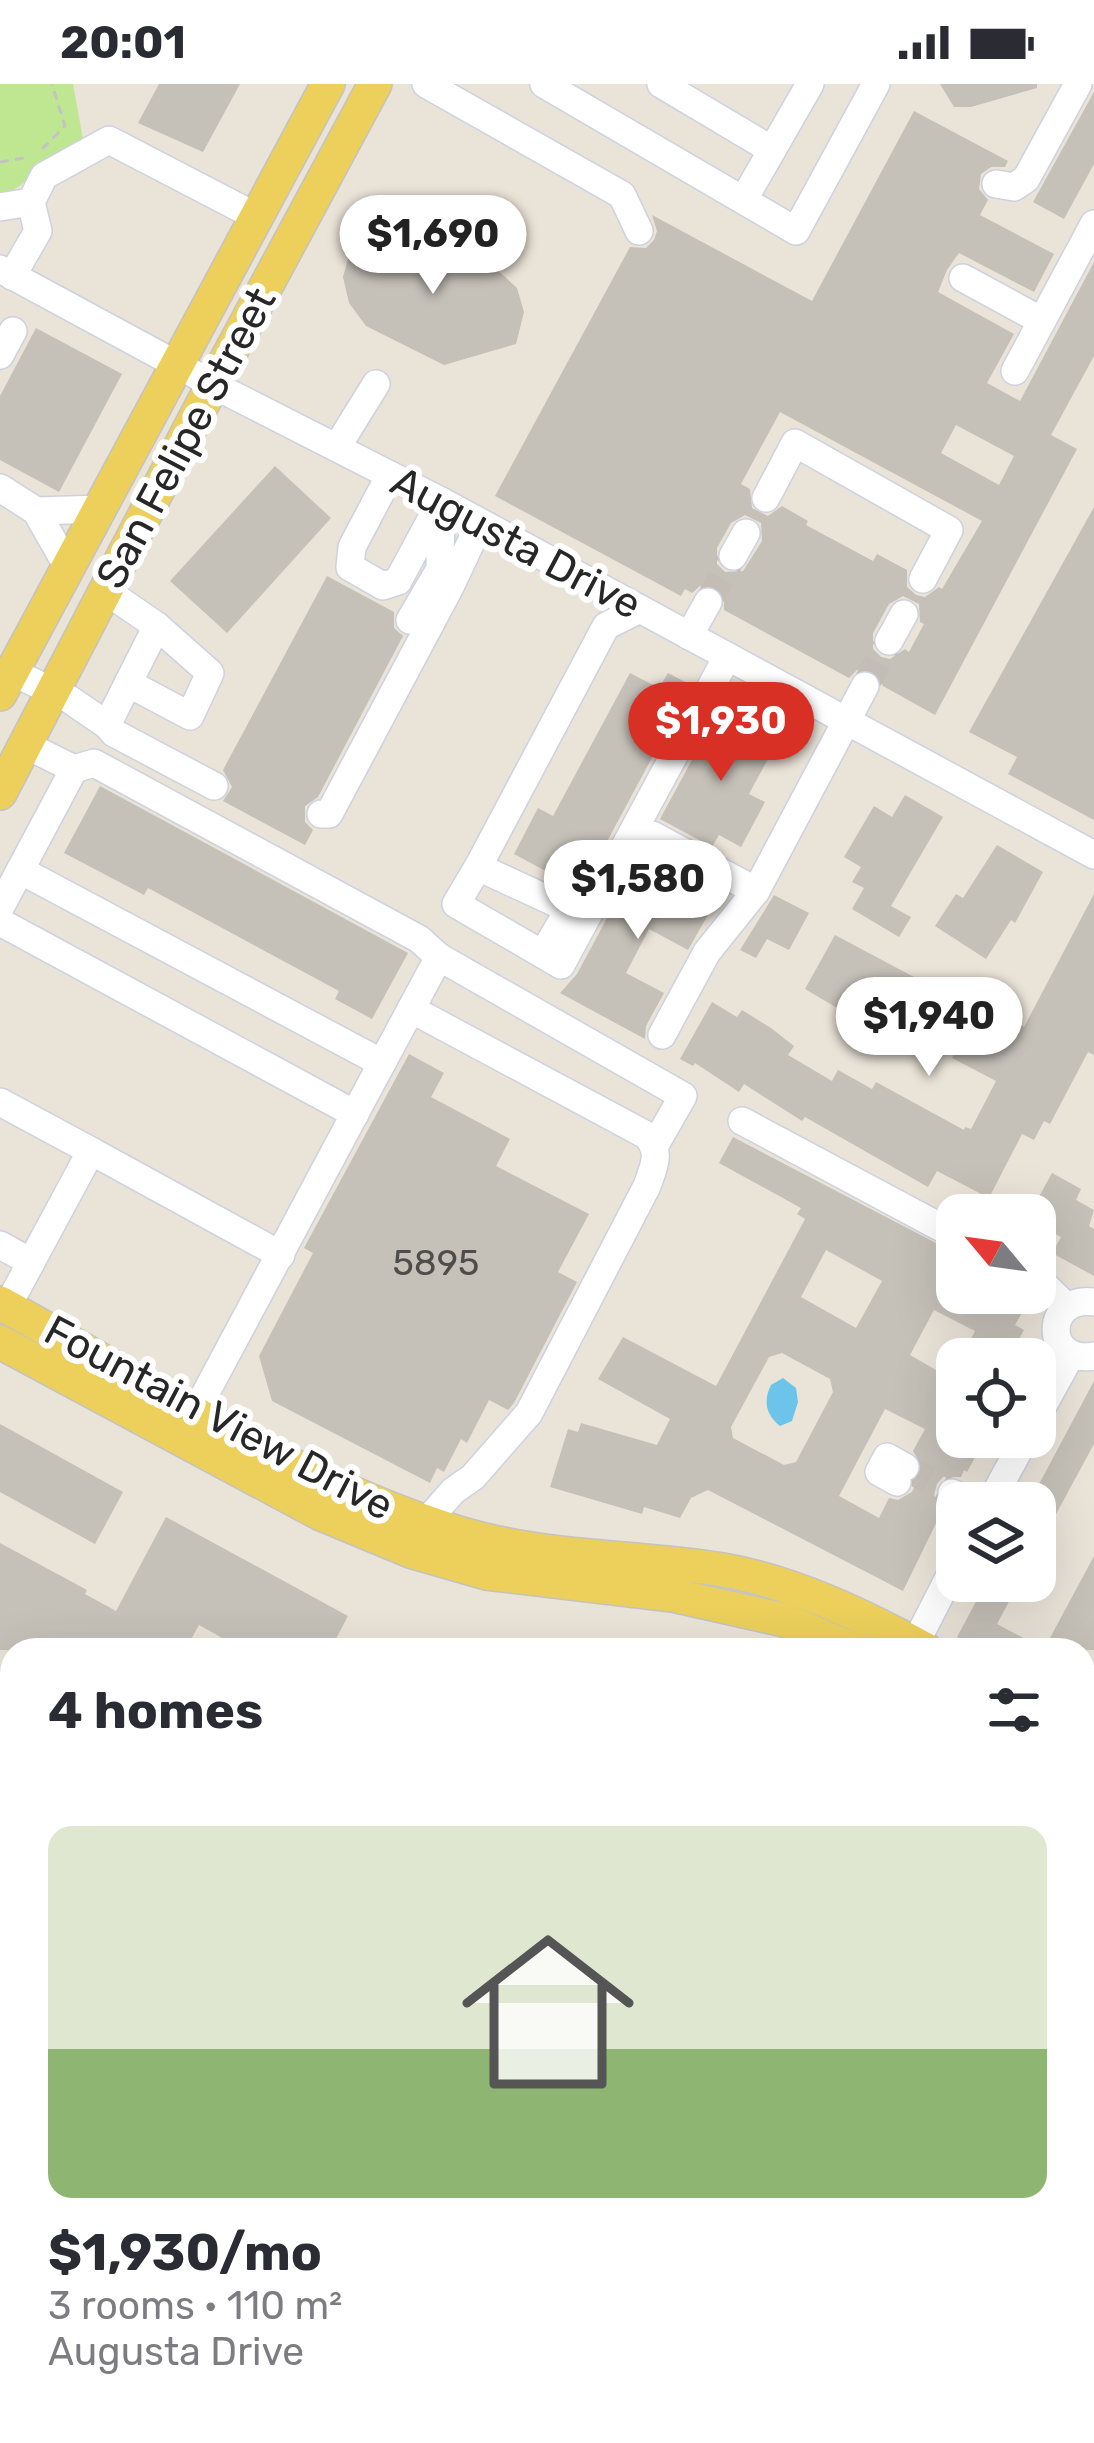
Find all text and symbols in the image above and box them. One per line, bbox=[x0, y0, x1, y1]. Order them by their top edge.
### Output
text: 20:01 bbox=[60, 16, 186, 69]
pin: $1,690 bbox=[335, 195, 531, 297]
text: $1,690 bbox=[367, 211, 499, 257]
street label: San Felipe Street bbox=[86, 279, 286, 597]
street label: Augusta Drive bbox=[382, 456, 650, 630]
pin: $1,930 bbox=[623, 682, 819, 784]
text: $1,930 bbox=[655, 698, 787, 744]
pin: $1,580 bbox=[540, 840, 736, 942]
text: $1,580 bbox=[571, 856, 705, 902]
pin: $1,940 bbox=[831, 977, 1027, 1079]
text: $1,940 bbox=[863, 993, 995, 1039]
north arrow bbox=[936, 1194, 1056, 1314]
map controls bbox=[936, 1194, 1056, 1602]
house number: 5895 bbox=[392, 1241, 480, 1284]
street label: Fountain View Drive bbox=[36, 1305, 402, 1531]
button: locate bbox=[936, 1338, 1056, 1458]
button: layers bbox=[936, 1482, 1056, 1602]
icon: filters bbox=[981, 1677, 1047, 1743]
text: 4 homes bbox=[48, 1680, 263, 1741]
icon: home bbox=[440, 1904, 656, 2120]
text: $1,930/mo bbox=[48, 2222, 322, 2283]
text: 3 rooms · 110 m² bbox=[48, 2283, 342, 2329]
text: Augusta Drive bbox=[48, 2329, 304, 2375]

